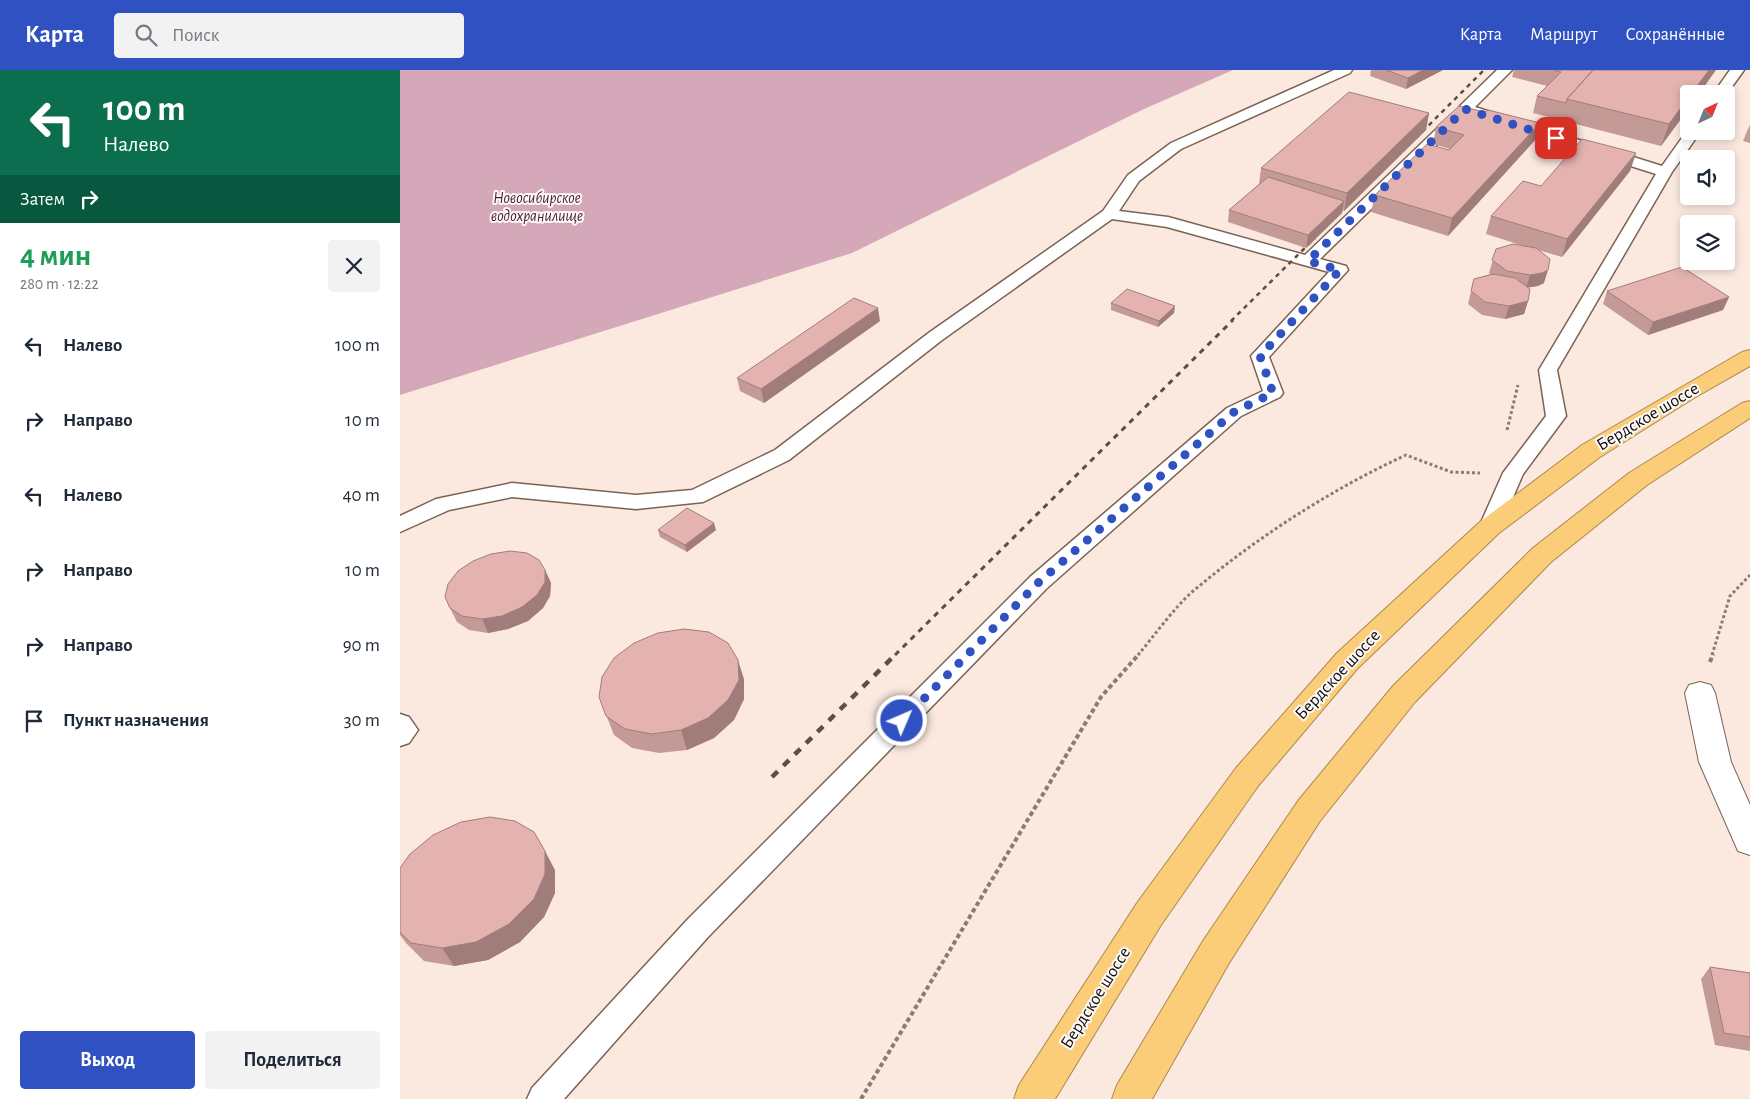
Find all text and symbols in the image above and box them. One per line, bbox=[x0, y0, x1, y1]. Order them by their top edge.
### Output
search box bbox=[114, 13, 464, 58]
icon: search bbox=[132, 21, 160, 49]
text: Карта bbox=[25, 23, 84, 47]
text: Поиск bbox=[172, 26, 219, 45]
text: Карта bbox=[1460, 26, 1502, 44]
text: Маршрут bbox=[1530, 26, 1598, 44]
text: Сохранённые bbox=[1626, 26, 1725, 44]
north arrow bbox=[1680, 85, 1735, 140]
map controls bbox=[1680, 85, 1735, 270]
icon: left bbox=[20, 90, 85, 155]
text: 100 m bbox=[103, 92, 186, 127]
pin bbox=[1535, 117, 1577, 159]
icon: arrive bbox=[1542, 124, 1570, 152]
text: Налево bbox=[103, 133, 169, 155]
button: sound bbox=[1680, 150, 1735, 205]
icon: right bbox=[75, 185, 103, 213]
text: Затем bbox=[20, 190, 65, 209]
water label: Новосибирское водохранилище bbox=[491, 190, 583, 225]
button: layers bbox=[1680, 215, 1735, 270]
button: close bbox=[328, 240, 380, 292]
text: 4 мин bbox=[20, 241, 91, 271]
text: 280 m · 12:22 bbox=[20, 276, 99, 292]
icon: left bbox=[20, 332, 48, 360]
text: Налево bbox=[63, 336, 122, 355]
text: 100 m bbox=[335, 336, 380, 355]
street label: Бердское шоссе bbox=[1594, 379, 1702, 455]
icon: right bbox=[20, 407, 48, 435]
text: Направо bbox=[63, 411, 133, 430]
text: 10 m bbox=[345, 411, 380, 430]
icon: left bbox=[20, 482, 48, 510]
text: Налево bbox=[63, 486, 122, 505]
text: 40 m bbox=[342, 486, 380, 505]
icon: right bbox=[20, 557, 48, 585]
text: Направо bbox=[63, 561, 133, 580]
text: 10 m bbox=[345, 561, 380, 580]
street label: Бердское шоссе bbox=[1292, 626, 1384, 724]
icon: right bbox=[20, 632, 48, 660]
text: Направо bbox=[63, 636, 133, 655]
text: 90 m bbox=[343, 636, 380, 655]
position arrow bbox=[875, 694, 927, 746]
icon: arrive bbox=[20, 707, 48, 735]
text: Пункт назначения bbox=[63, 711, 209, 730]
text: 30 m bbox=[344, 711, 380, 730]
street label: Бердское шоссе bbox=[1058, 944, 1134, 1052]
button: Выход bbox=[20, 1031, 195, 1089]
button: Поделиться bbox=[205, 1031, 380, 1089]

